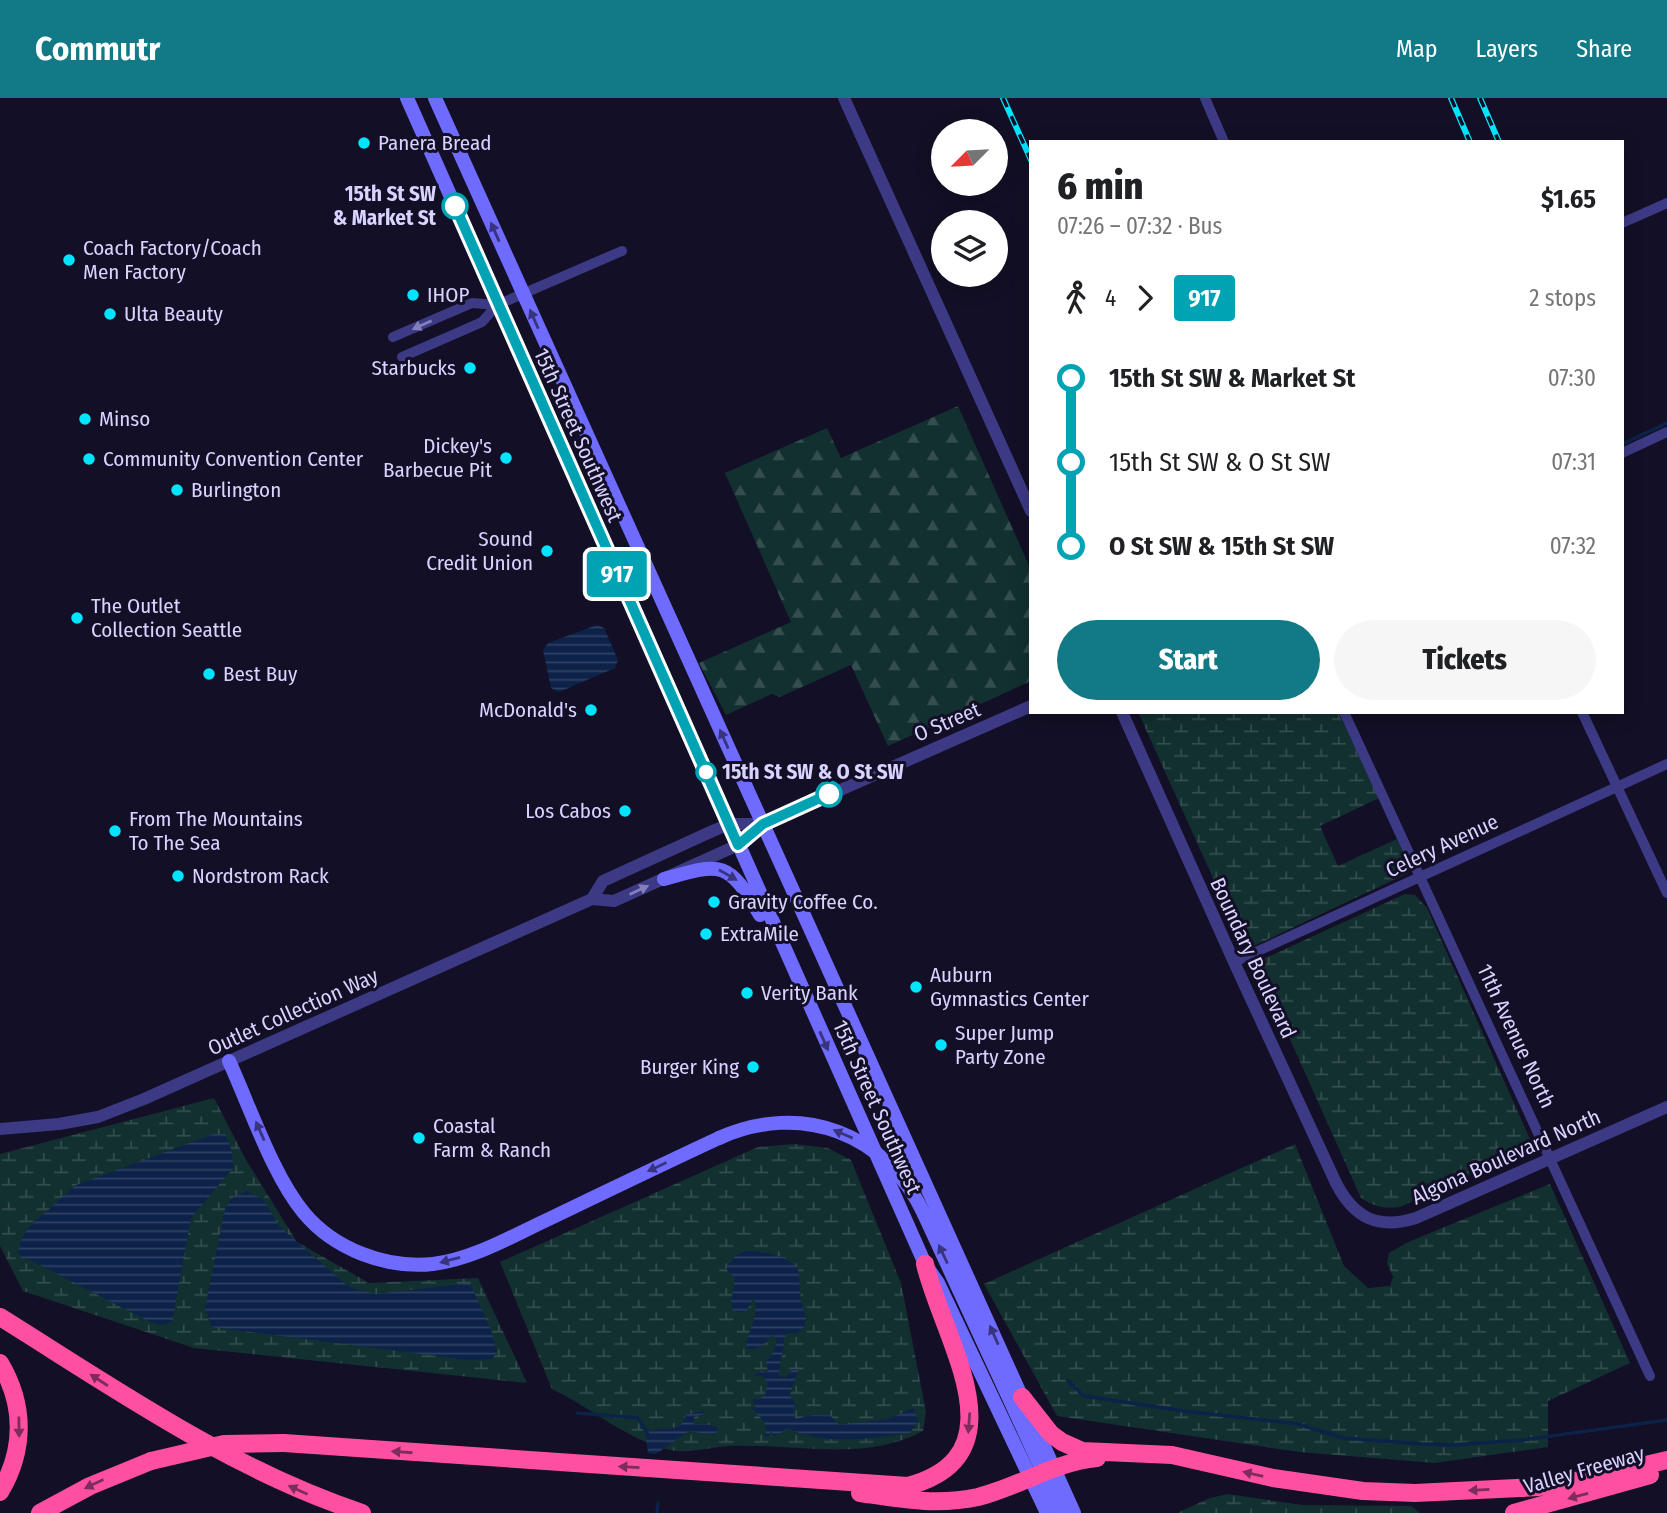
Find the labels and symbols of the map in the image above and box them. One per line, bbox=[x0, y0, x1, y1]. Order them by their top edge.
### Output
north arrow bbox=[931, 119, 1008, 196]
place label: Panera Bread bbox=[378, 130, 491, 156]
marker: Panera Bread bbox=[356, 135, 372, 151]
place label: 15th St SW & Market St bbox=[333, 181, 437, 231]
marker: 15th St SW & Market St bbox=[442, 193, 468, 219]
one-way arrow bbox=[489, 222, 501, 242]
place label: Coach Factory/Coach Men Factory bbox=[83, 235, 262, 285]
marker: Coach Factory/Coach Men Factory bbox=[61, 252, 77, 268]
place label: IHOP bbox=[427, 282, 469, 308]
marker: IHOP bbox=[405, 287, 421, 303]
place label: Ulta Beauty bbox=[124, 301, 224, 327]
marker: Ulta Beauty bbox=[102, 306, 118, 322]
one-way arrow bbox=[528, 309, 540, 329]
one-way arrow bbox=[411, 320, 432, 331]
street label: 15th Street Southwest bbox=[528, 344, 628, 526]
place label: Starbucks bbox=[371, 355, 456, 381]
marker: Starbucks bbox=[462, 360, 478, 376]
place label: Minso bbox=[99, 406, 150, 432]
marker: Minso bbox=[77, 411, 93, 427]
place label: Dickey's Barbecue Pit bbox=[383, 433, 492, 483]
place label: Community Convention Center bbox=[103, 446, 364, 472]
marker: Dickey's Barbecue Pit bbox=[498, 450, 514, 466]
marker: Community Convention Center bbox=[81, 451, 97, 467]
place label: Burlington bbox=[191, 477, 281, 503]
marker: Burlington bbox=[169, 482, 185, 498]
place label: Sound Credit Union bbox=[426, 526, 533, 576]
marker: Sound Credit Union bbox=[539, 543, 555, 559]
line badge: 917 bbox=[577, 551, 657, 597]
place label: The Outlet Collection Seattle bbox=[91, 593, 242, 643]
marker: The Outlet Collection Seattle bbox=[69, 610, 85, 626]
place label: Best Buy bbox=[223, 661, 298, 687]
marker: Best Buy bbox=[201, 666, 217, 682]
street label: O Street bbox=[910, 696, 984, 748]
place label: McDonald's bbox=[479, 697, 577, 723]
marker: McDonald's bbox=[583, 702, 599, 718]
one-way arrow bbox=[719, 729, 730, 749]
place label: 15th St SW & O St SW bbox=[722, 759, 905, 785]
marker: 15th St SW & O St SW bbox=[696, 762, 716, 782]
unlabelled marker bbox=[816, 781, 842, 807]
place label: Los Cabos bbox=[525, 798, 611, 824]
marker: Los Cabos bbox=[617, 803, 633, 819]
place label: From The Mountains To The Sea bbox=[129, 806, 303, 856]
street label: Celery Avenue bbox=[1382, 809, 1502, 883]
marker: From The Mountains To The Sea bbox=[107, 823, 123, 839]
place label: Nordstrom Rack bbox=[192, 863, 329, 889]
marker: Nordstrom Rack bbox=[170, 868, 186, 884]
one-way arrow bbox=[719, 869, 738, 881]
street label: Boundary Boulevard bbox=[1204, 874, 1302, 1042]
one-way arrow bbox=[629, 884, 649, 896]
place label: Gravity Coffee Co. bbox=[728, 889, 878, 915]
marker: Gravity Coffee Co. bbox=[706, 894, 722, 910]
place label: ExtraMile bbox=[720, 921, 799, 947]
marker: ExtraMile bbox=[698, 926, 714, 942]
street label: 11th Avenue North bbox=[1471, 960, 1561, 1112]
place label: Auburn Gymnastics Center bbox=[930, 962, 1089, 1012]
street label: Outlet Collection Way bbox=[204, 963, 383, 1061]
marker: Auburn Gymnastics Center bbox=[908, 979, 924, 995]
place label: Verity Bank bbox=[761, 980, 858, 1006]
marker: Verity Bank bbox=[739, 985, 755, 1001]
street label: 15th Street Southwest bbox=[827, 1016, 927, 1198]
place label: Super Jump Party Zone bbox=[955, 1020, 1054, 1070]
one-way arrow bbox=[819, 1030, 830, 1051]
marker: Super Jump Party Zone bbox=[933, 1037, 949, 1053]
place label: Burger King bbox=[640, 1054, 739, 1080]
marker: Burger King bbox=[745, 1059, 761, 1075]
street label: Algona Boulevard North bbox=[1408, 1104, 1604, 1210]
place label: Coastal Farm & Ranch bbox=[433, 1113, 551, 1163]
one-way arrow bbox=[254, 1121, 266, 1141]
one-way arrow bbox=[833, 1128, 854, 1139]
marker: Coastal Farm & Ranch bbox=[411, 1130, 427, 1146]
one-way arrow bbox=[647, 1161, 667, 1173]
one-way arrow bbox=[937, 1244, 949, 1264]
one-way arrow bbox=[439, 1255, 461, 1266]
one-way arrow bbox=[988, 1325, 1000, 1345]
one-way arrow bbox=[89, 1373, 109, 1386]
one-way arrow bbox=[963, 1412, 974, 1434]
one-way arrow bbox=[13, 1416, 25, 1438]
street label: Valley Freeway bbox=[1521, 1440, 1648, 1500]
one-way arrow bbox=[391, 1446, 413, 1457]
one-way arrow bbox=[618, 1461, 640, 1472]
one-way arrow bbox=[1242, 1468, 1264, 1479]
one-way arrow bbox=[84, 1479, 104, 1490]
one-way arrow bbox=[288, 1484, 308, 1496]
one-way arrow bbox=[1468, 1485, 1490, 1496]
one-way arrow bbox=[1567, 1491, 1589, 1502]

